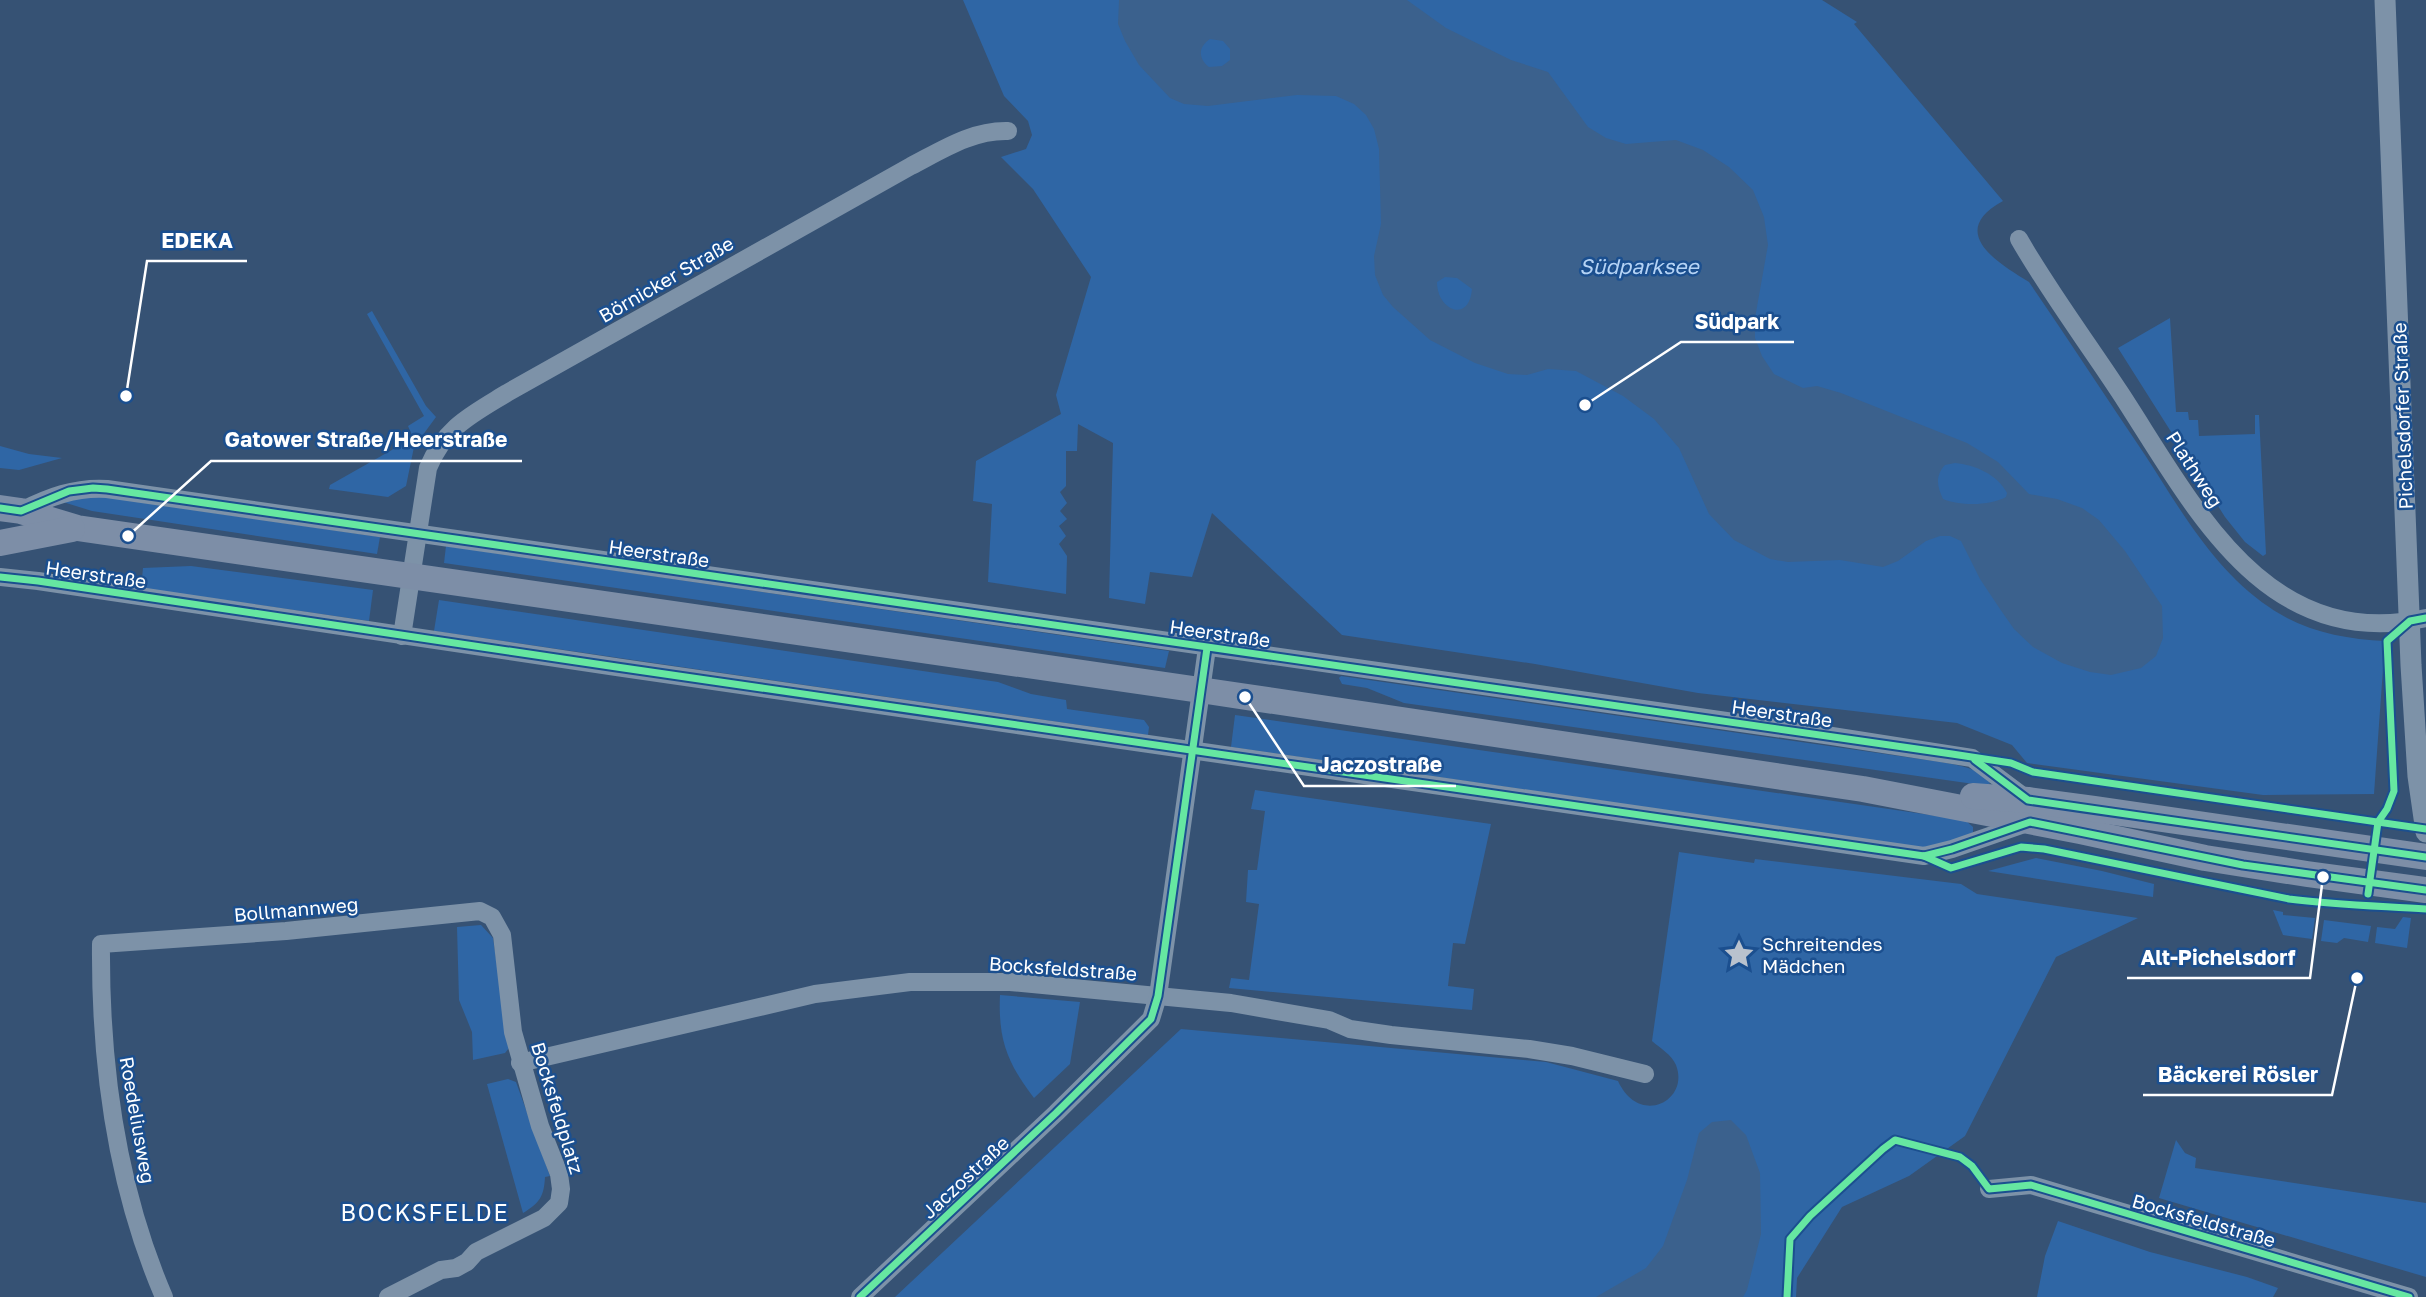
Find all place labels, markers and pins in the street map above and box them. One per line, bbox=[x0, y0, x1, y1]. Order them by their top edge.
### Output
callout: EDEKA bbox=[147, 219, 247, 261]
callout: Südpark bbox=[1681, 300, 1794, 342]
callout: Gatower Straße/Heerstraße bbox=[211, 419, 522, 461]
callout: Jaczostraße bbox=[1304, 744, 1456, 786]
place label: Schreitendes Mädchen bbox=[1762, 932, 1883, 977]
callout: Alt-Pichelsdorf bbox=[2127, 936, 2310, 978]
place icon: Schreitendes Mädchen bbox=[1722, 937, 1756, 971]
callout: Bäckerei Rösler bbox=[2143, 1053, 2332, 1095]

